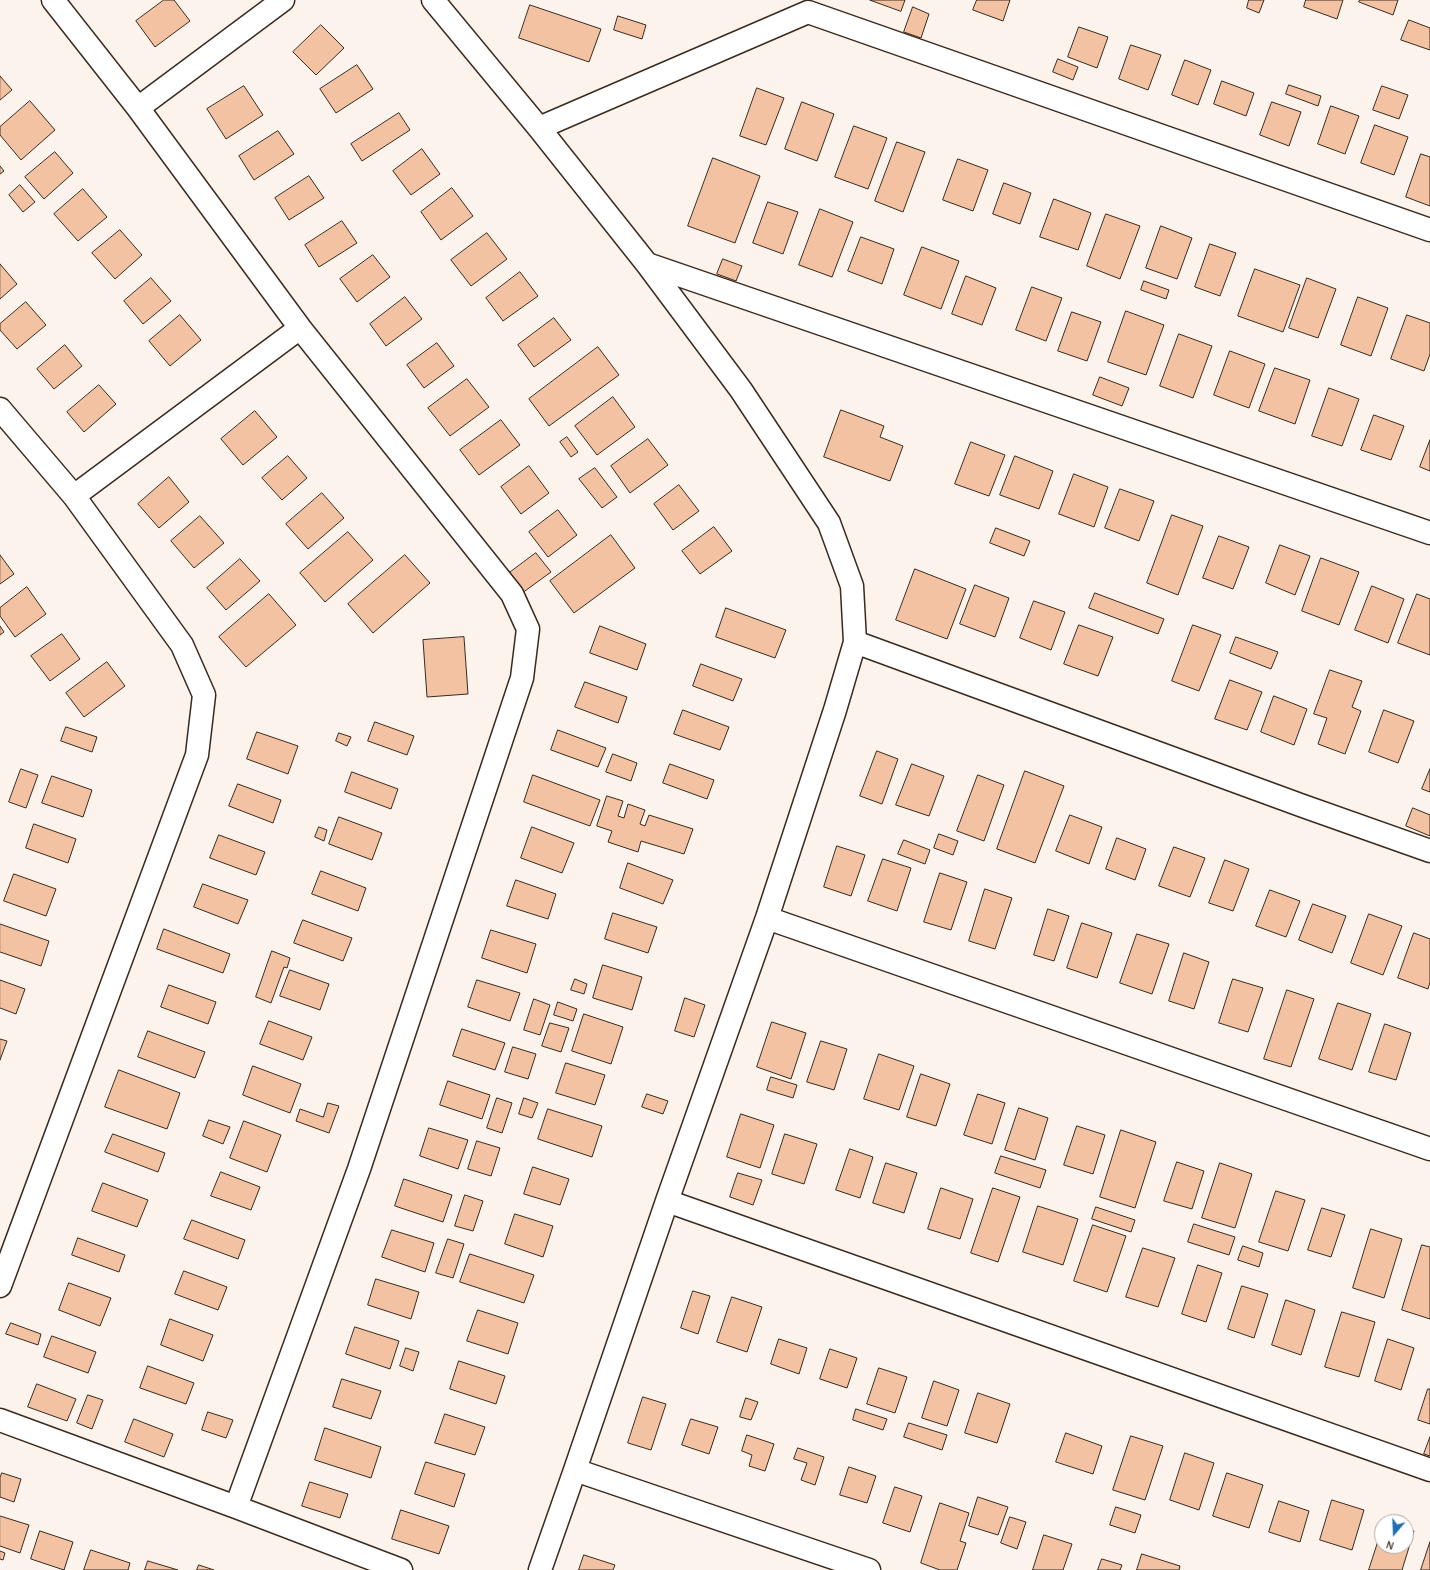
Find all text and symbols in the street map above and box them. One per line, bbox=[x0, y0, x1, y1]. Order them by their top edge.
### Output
north arrow bbox=[1374, 1514, 1414, 1554]
text: N bbox=[1385, 1538, 1396, 1552]

